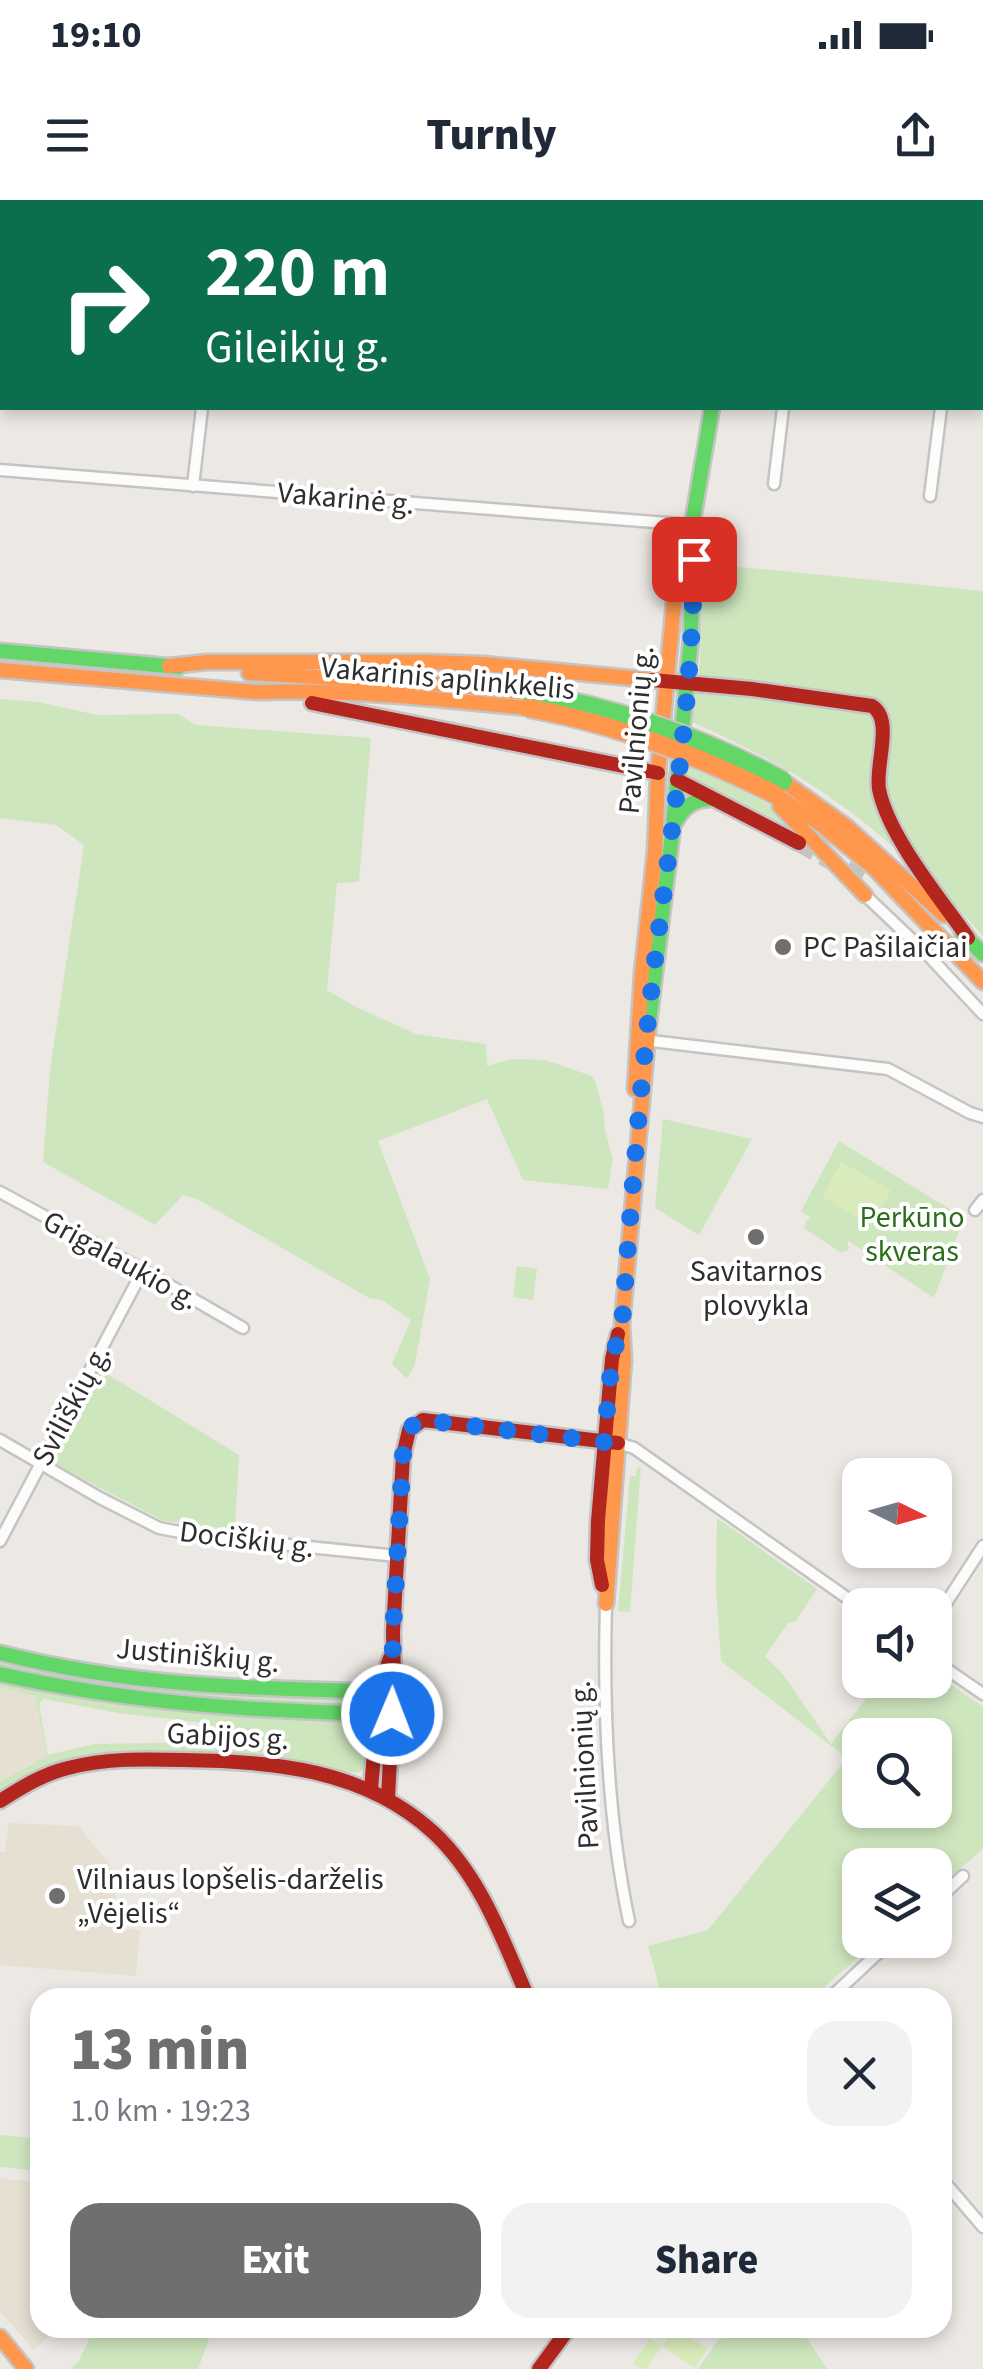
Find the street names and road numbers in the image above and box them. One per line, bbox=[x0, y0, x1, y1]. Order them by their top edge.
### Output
street label: Vakarinė g. bbox=[276, 471, 416, 526]
street label: Pavilnionių g. bbox=[608, 644, 665, 816]
street label: Vakarinis aplinkkelis bbox=[319, 646, 577, 711]
street label: Grigalaukio g. bbox=[35, 1200, 207, 1321]
street label: Sviliškių g. bbox=[21, 1337, 121, 1474]
street label: Dociškių g. bbox=[177, 1510, 317, 1569]
street label: Justiniškių g. bbox=[115, 1627, 281, 1684]
street label: Pavilnionių g. bbox=[559, 1680, 610, 1850]
street label: Gabijos g. bbox=[166, 1712, 290, 1761]

